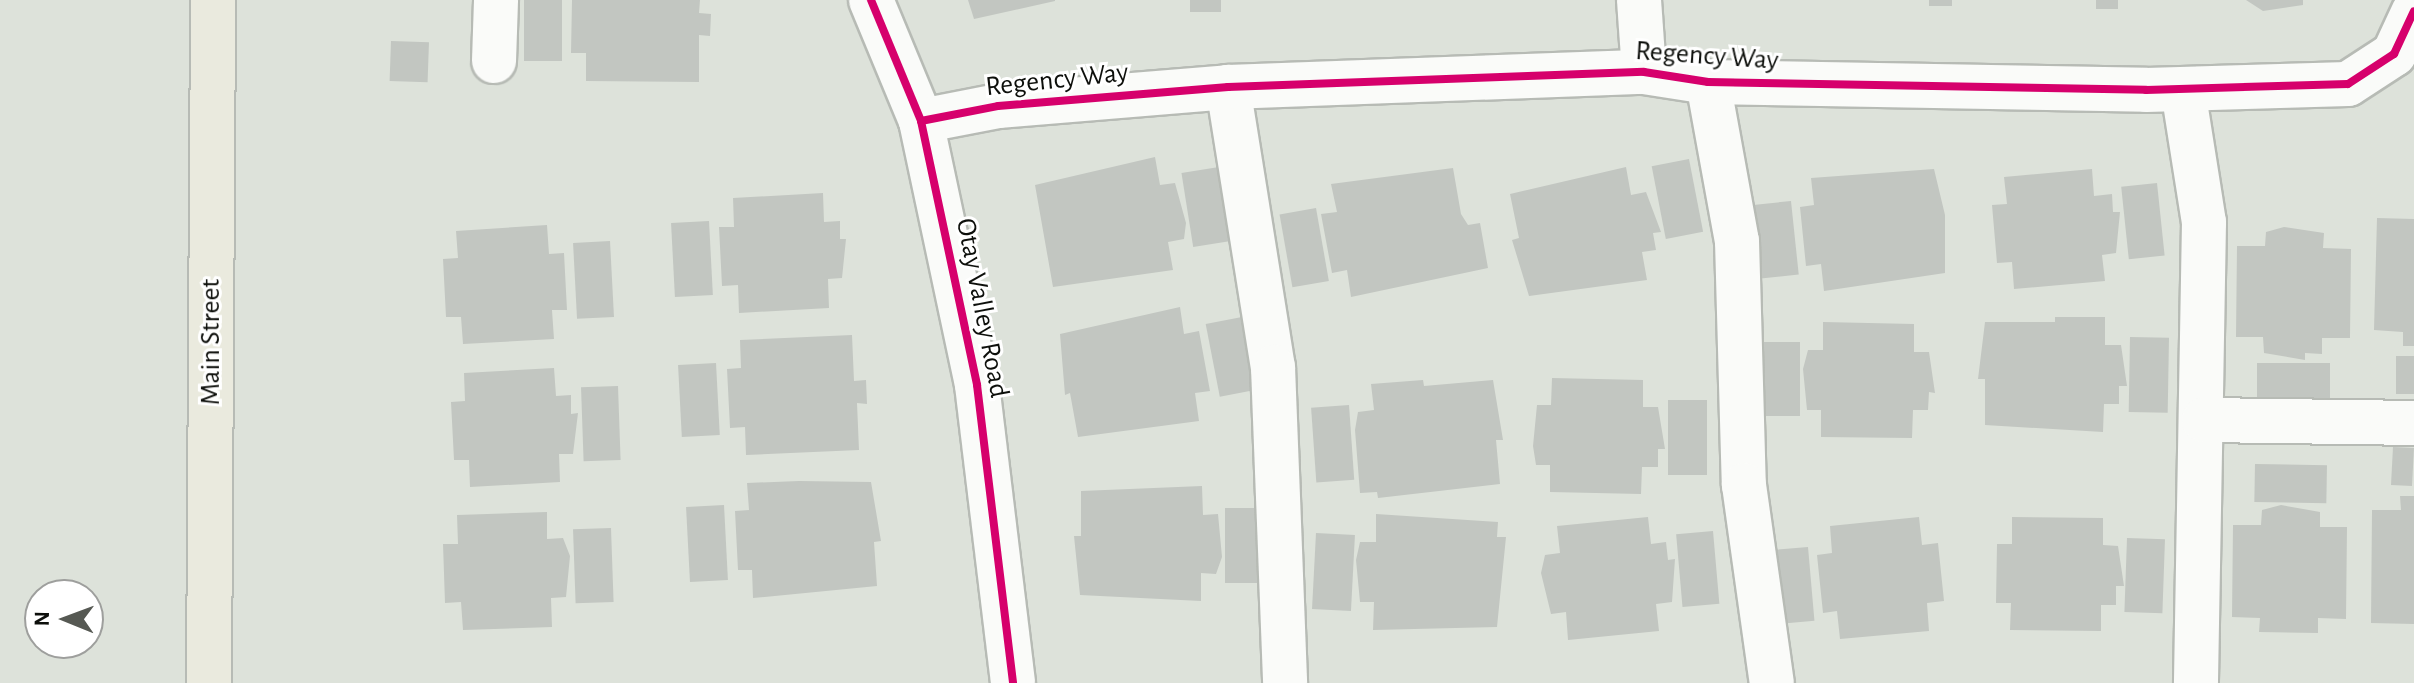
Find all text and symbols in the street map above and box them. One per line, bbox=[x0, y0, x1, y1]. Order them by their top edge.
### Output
street label: Regency Way bbox=[1634, 34, 1780, 78]
street label: Regency Way bbox=[984, 56, 1130, 104]
street label: Otay Valley Road bbox=[948, 215, 1016, 401]
street label: Main Street bbox=[194, 279, 228, 405]
north arrow bbox=[24, 579, 104, 659]
text: N bbox=[31, 611, 53, 626]

